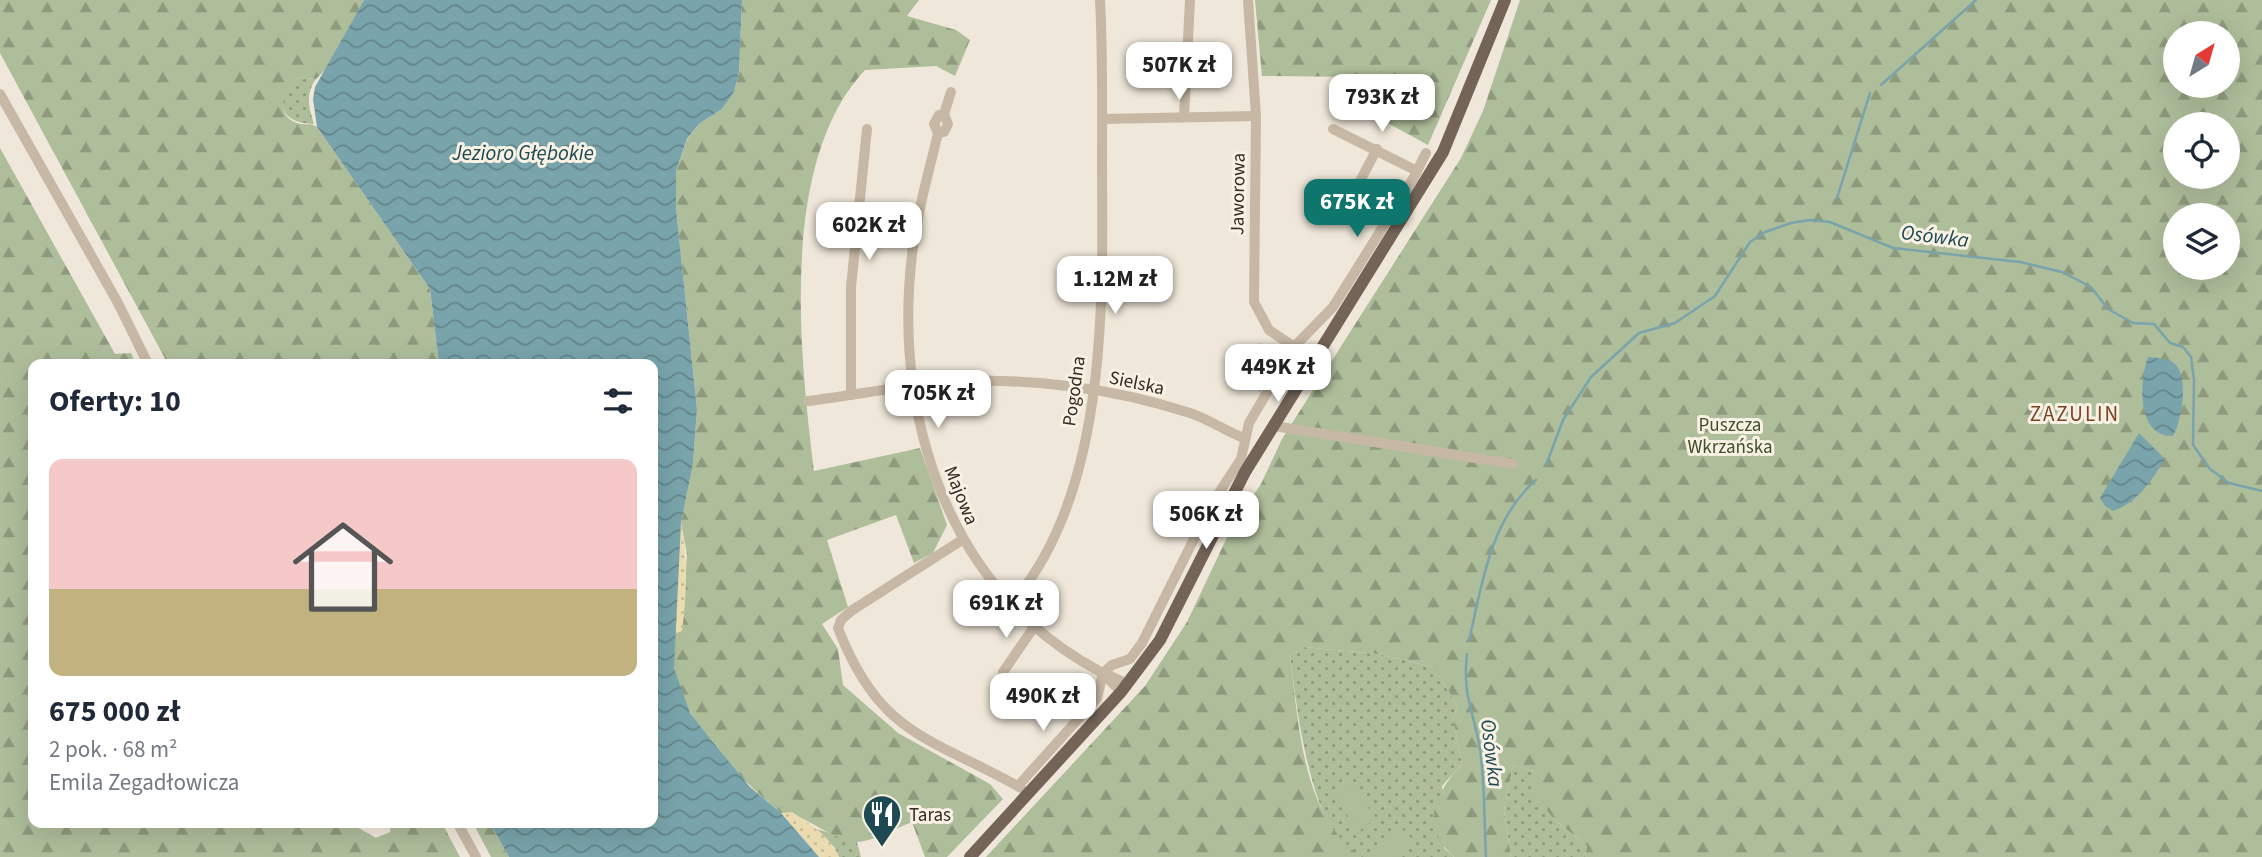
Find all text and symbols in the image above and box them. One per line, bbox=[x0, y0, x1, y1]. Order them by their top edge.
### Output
north arrow bbox=[2163, 21, 2240, 98]
map controls bbox=[2163, 21, 2240, 280]
pin: 507K zł bbox=[1114, 42, 1244, 102]
text: 507K zł bbox=[1142, 48, 1216, 81]
pin: 793K zł bbox=[1317, 74, 1447, 134]
text: 793K zł bbox=[1345, 80, 1419, 113]
button: locate bbox=[2163, 112, 2240, 189]
water label: Jezioro Głębokie bbox=[451, 138, 594, 168]
street label: Jaworowa bbox=[1224, 153, 1253, 235]
pin: 675K zł bbox=[1292, 180, 1422, 239]
text: 675K zł bbox=[1320, 185, 1394, 218]
pin: 602K zł bbox=[804, 202, 934, 262]
button: layers bbox=[2163, 203, 2240, 280]
text: 602K zł bbox=[832, 208, 906, 241]
water label: Osówka bbox=[1899, 217, 1971, 255]
pin: 1.12M zł bbox=[1043, 256, 1187, 316]
text: 1.12M zł bbox=[1073, 262, 1157, 295]
pin: 449K zł bbox=[1213, 344, 1343, 404]
text: 449K zł bbox=[1241, 350, 1315, 383]
street label: Pogodna bbox=[1056, 354, 1093, 428]
street label: Sielska bbox=[1107, 364, 1167, 402]
pin: 705K zł bbox=[873, 370, 1003, 430]
text: 705K zł bbox=[901, 376, 975, 409]
text: Oferty: 10 bbox=[49, 380, 181, 423]
icon: filters bbox=[599, 382, 637, 420]
district label: ZAZULIN bbox=[2030, 399, 2120, 429]
park label: Puszcza Wkrzańska bbox=[1687, 412, 1773, 461]
street label: Majowa bbox=[937, 462, 985, 529]
pin: 506K zł bbox=[1141, 491, 1271, 551]
text: 506K zł bbox=[1169, 497, 1243, 530]
icon: home bbox=[280, 504, 406, 630]
pin: 691K zł bbox=[941, 580, 1071, 640]
text: 691K zł bbox=[969, 586, 1043, 619]
pin: 490K zł bbox=[978, 674, 1108, 733]
text: 490K zł bbox=[1006, 679, 1080, 712]
text: 675 000 zł bbox=[49, 690, 181, 733]
water label: Osówka bbox=[1473, 717, 1511, 789]
text: 2 pok. · 68 m² bbox=[49, 733, 178, 766]
text: Emila Zegadłowicza bbox=[49, 766, 239, 799]
restaurant icon: Taras bbox=[861, 793, 903, 848]
place label: Taras bbox=[909, 802, 951, 829]

